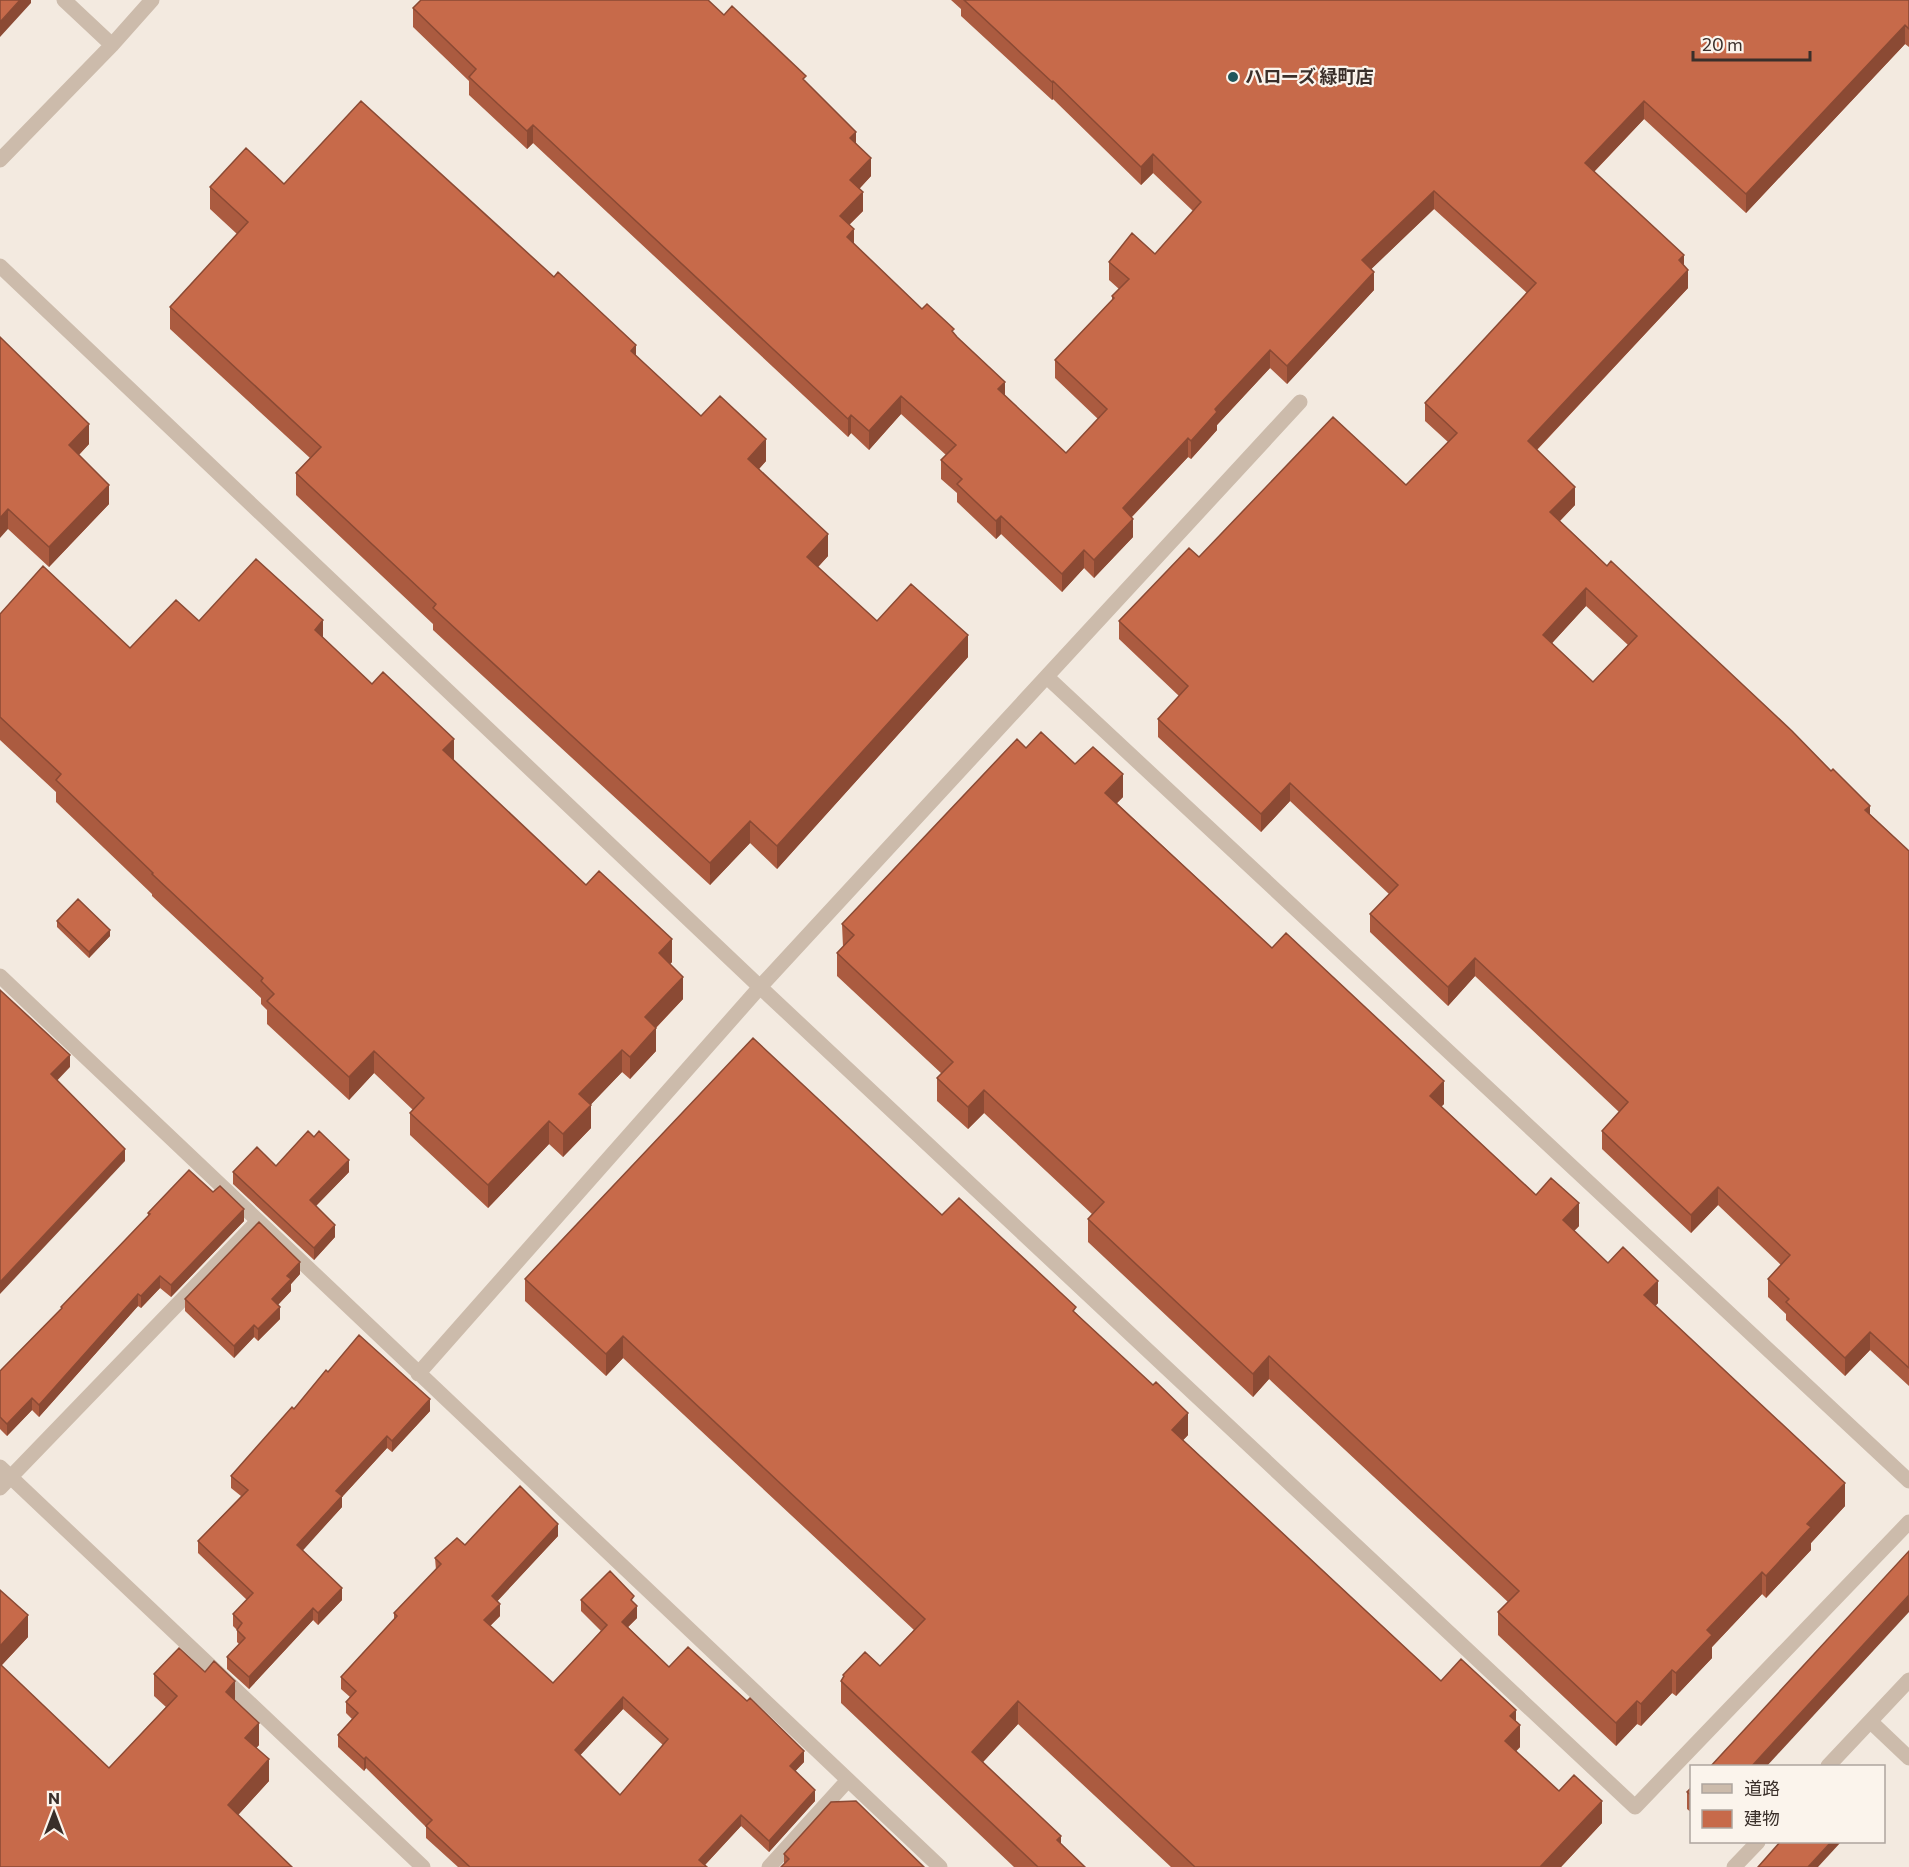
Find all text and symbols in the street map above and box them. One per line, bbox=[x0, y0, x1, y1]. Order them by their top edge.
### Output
scale bar bbox=[1693, 24, 1810, 62]
text: 20 m bbox=[1702, 33, 1743, 55]
place label: ハローズ 緑町店 bbox=[1245, 65, 1374, 87]
marker: ハローズ 緑町店 bbox=[1226, 70, 1240, 84]
legend bbox=[1690, 1765, 1885, 1843]
text: 道路 bbox=[1744, 1777, 1780, 1799]
north arrow bbox=[24, 1783, 84, 1843]
text: N bbox=[48, 1788, 60, 1807]
text: 建物 bbox=[1744, 1807, 1780, 1829]

